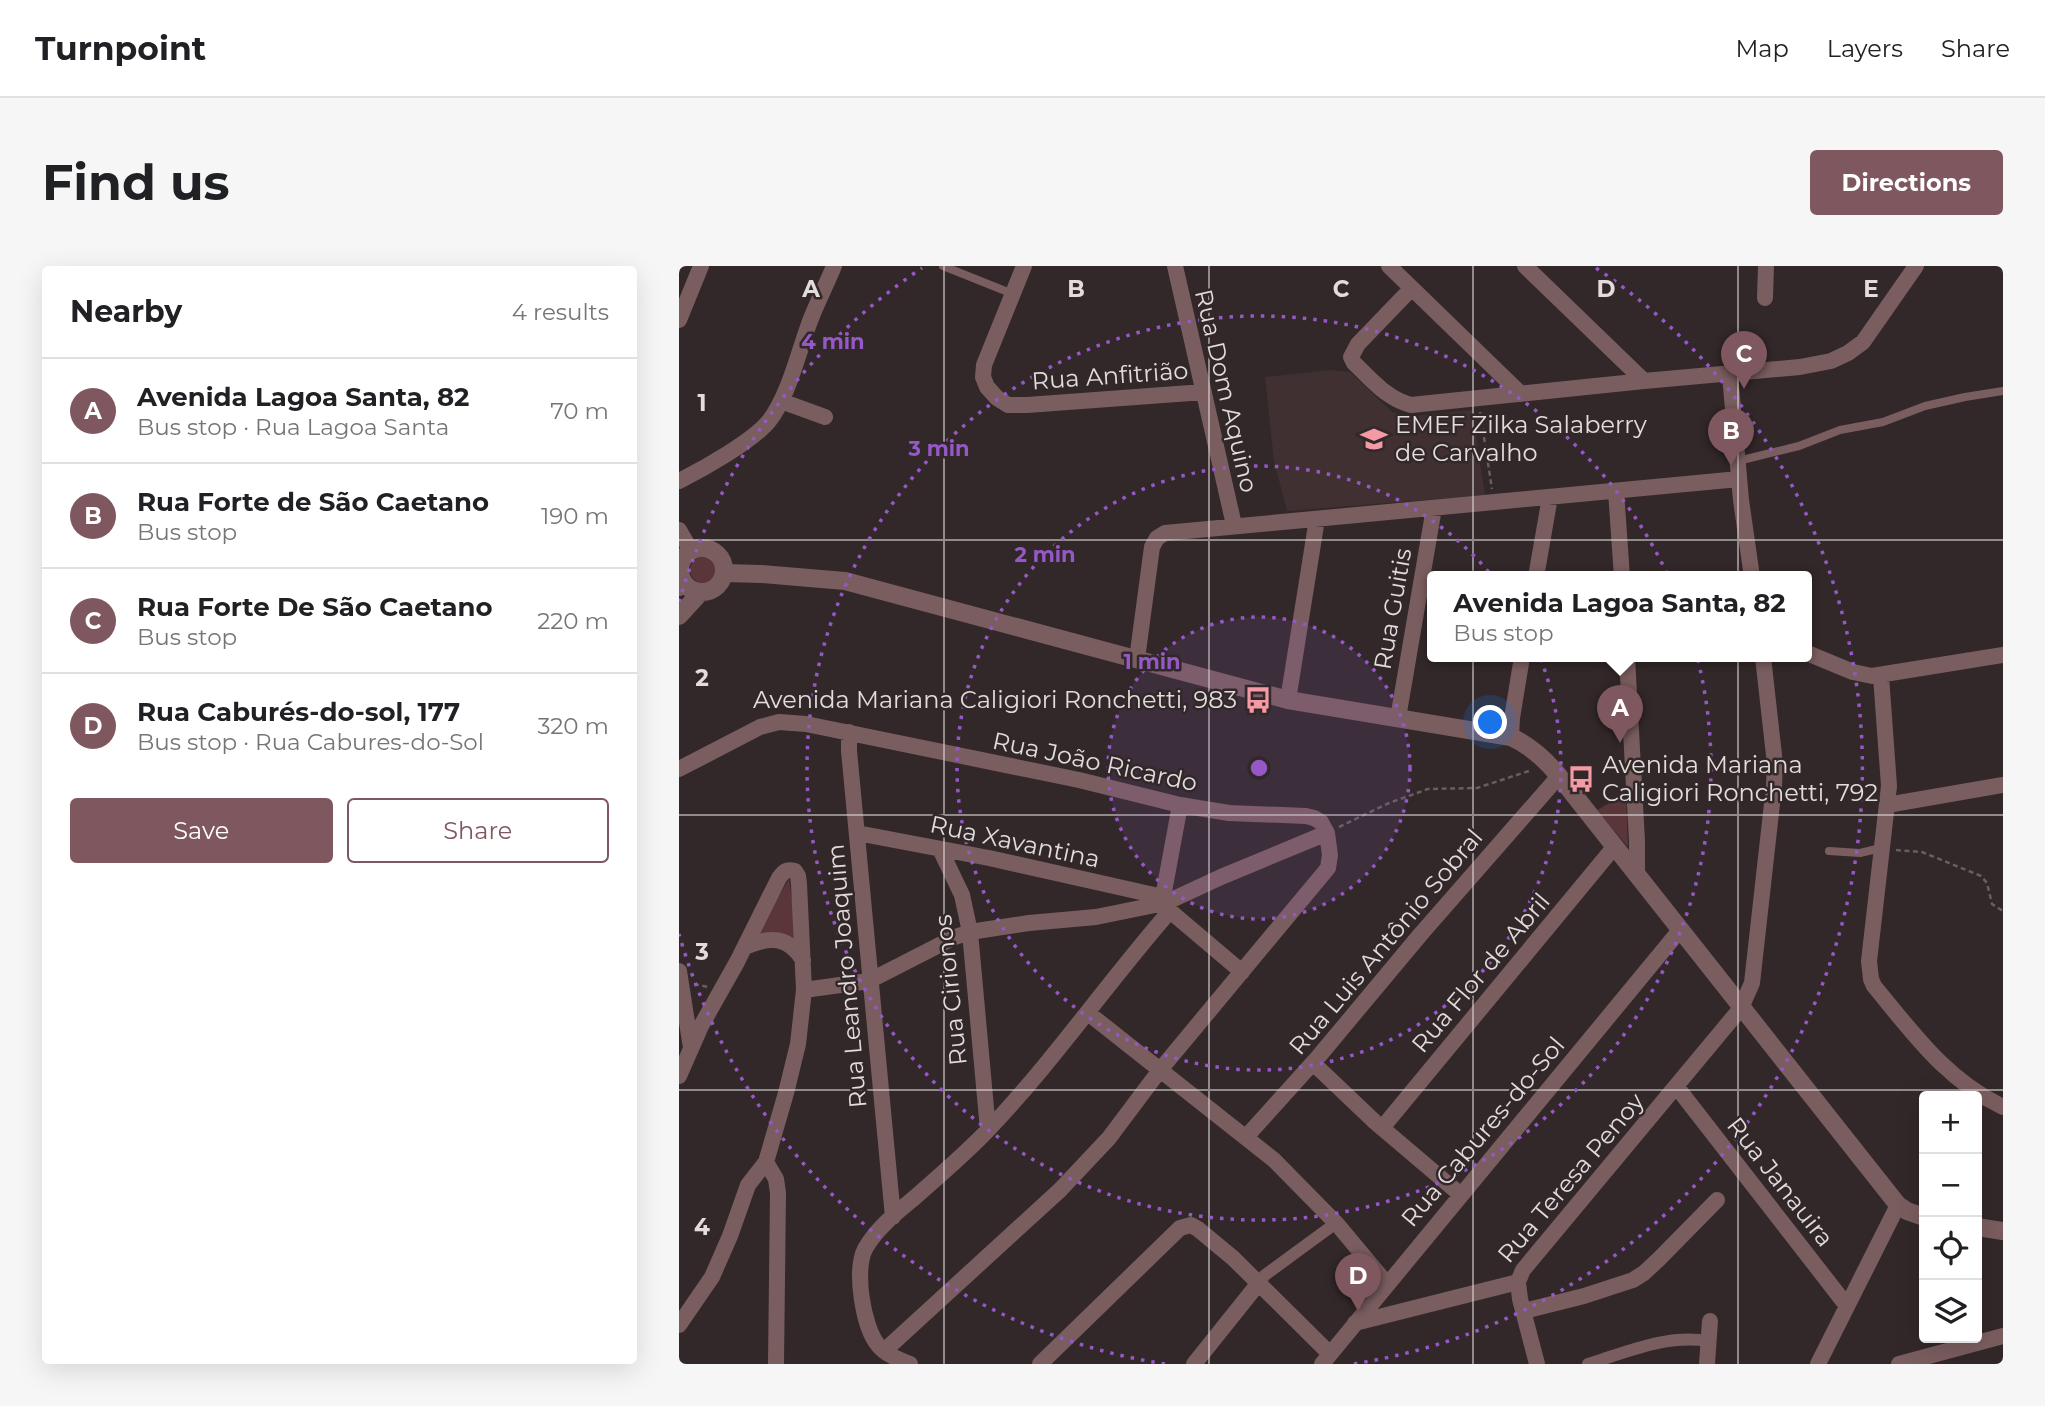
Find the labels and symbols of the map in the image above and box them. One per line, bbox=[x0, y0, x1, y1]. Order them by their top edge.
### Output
text: A bbox=[801, 275, 820, 303]
text: B bbox=[1067, 275, 1085, 303]
text: C bbox=[1333, 275, 1350, 303]
text: D bbox=[1597, 275, 1616, 303]
text: E bbox=[1863, 275, 1879, 303]
street label: Rua Dom Aquino bbox=[1189, 286, 1264, 495]
text: 4 min bbox=[801, 329, 865, 354]
pin: C bbox=[1721, 331, 1767, 389]
street label: Rua Anfitrião bbox=[1031, 356, 1189, 395]
text: 1 bbox=[697, 389, 707, 417]
pin: B bbox=[1708, 408, 1754, 466]
place label: EMEF Zilka Salaberry de Carvalho bbox=[1395, 410, 1647, 467]
school or university icon: EMEF Zilka Salaberry de Carvalho bbox=[1359, 424, 1389, 454]
text: 3 min bbox=[907, 436, 970, 461]
text: 2 min bbox=[1014, 542, 1076, 567]
street label: Rua Guitis bbox=[1368, 546, 1417, 672]
text: 1 min bbox=[1123, 649, 1181, 674]
text: 2 bbox=[695, 664, 709, 692]
place label: Avenida Mariana Caligiori Ronchetti, 983 bbox=[753, 685, 1237, 714]
bus stop icon: Avenida Mariana Caligiori Ronchetti, 983 bbox=[1243, 685, 1273, 715]
pin: A bbox=[1597, 685, 1643, 743]
your location bbox=[1473, 705, 1507, 739]
street label: Rua João Ricardo bbox=[990, 726, 1200, 797]
place label: Avenida Mariana Caligiori Ronchetti, 792 bbox=[1602, 750, 1878, 807]
centre of rings bbox=[1247, 756, 1271, 780]
bus stop icon: Avenida Mariana Caligiori Ronchetti, 792 bbox=[1566, 764, 1596, 794]
street label: Rua Xavantina bbox=[928, 809, 1103, 874]
street label: Rua Luis Antônio Sobral bbox=[1283, 823, 1489, 1060]
street label: Rua Leandro Joaquim bbox=[821, 843, 872, 1109]
street label: Rua Flor de Abril bbox=[1405, 887, 1556, 1058]
street label: Rua Cirionos bbox=[928, 913, 973, 1067]
text: 3 bbox=[694, 938, 709, 966]
street label: Rua Cabures-do-Sol bbox=[1395, 1031, 1570, 1232]
street label: Rua Teresa Penoy bbox=[1491, 1087, 1650, 1268]
street label: Rua Janauira bbox=[1721, 1111, 1840, 1252]
text: 4 bbox=[694, 1213, 710, 1241]
pin: D bbox=[1335, 1253, 1381, 1311]

